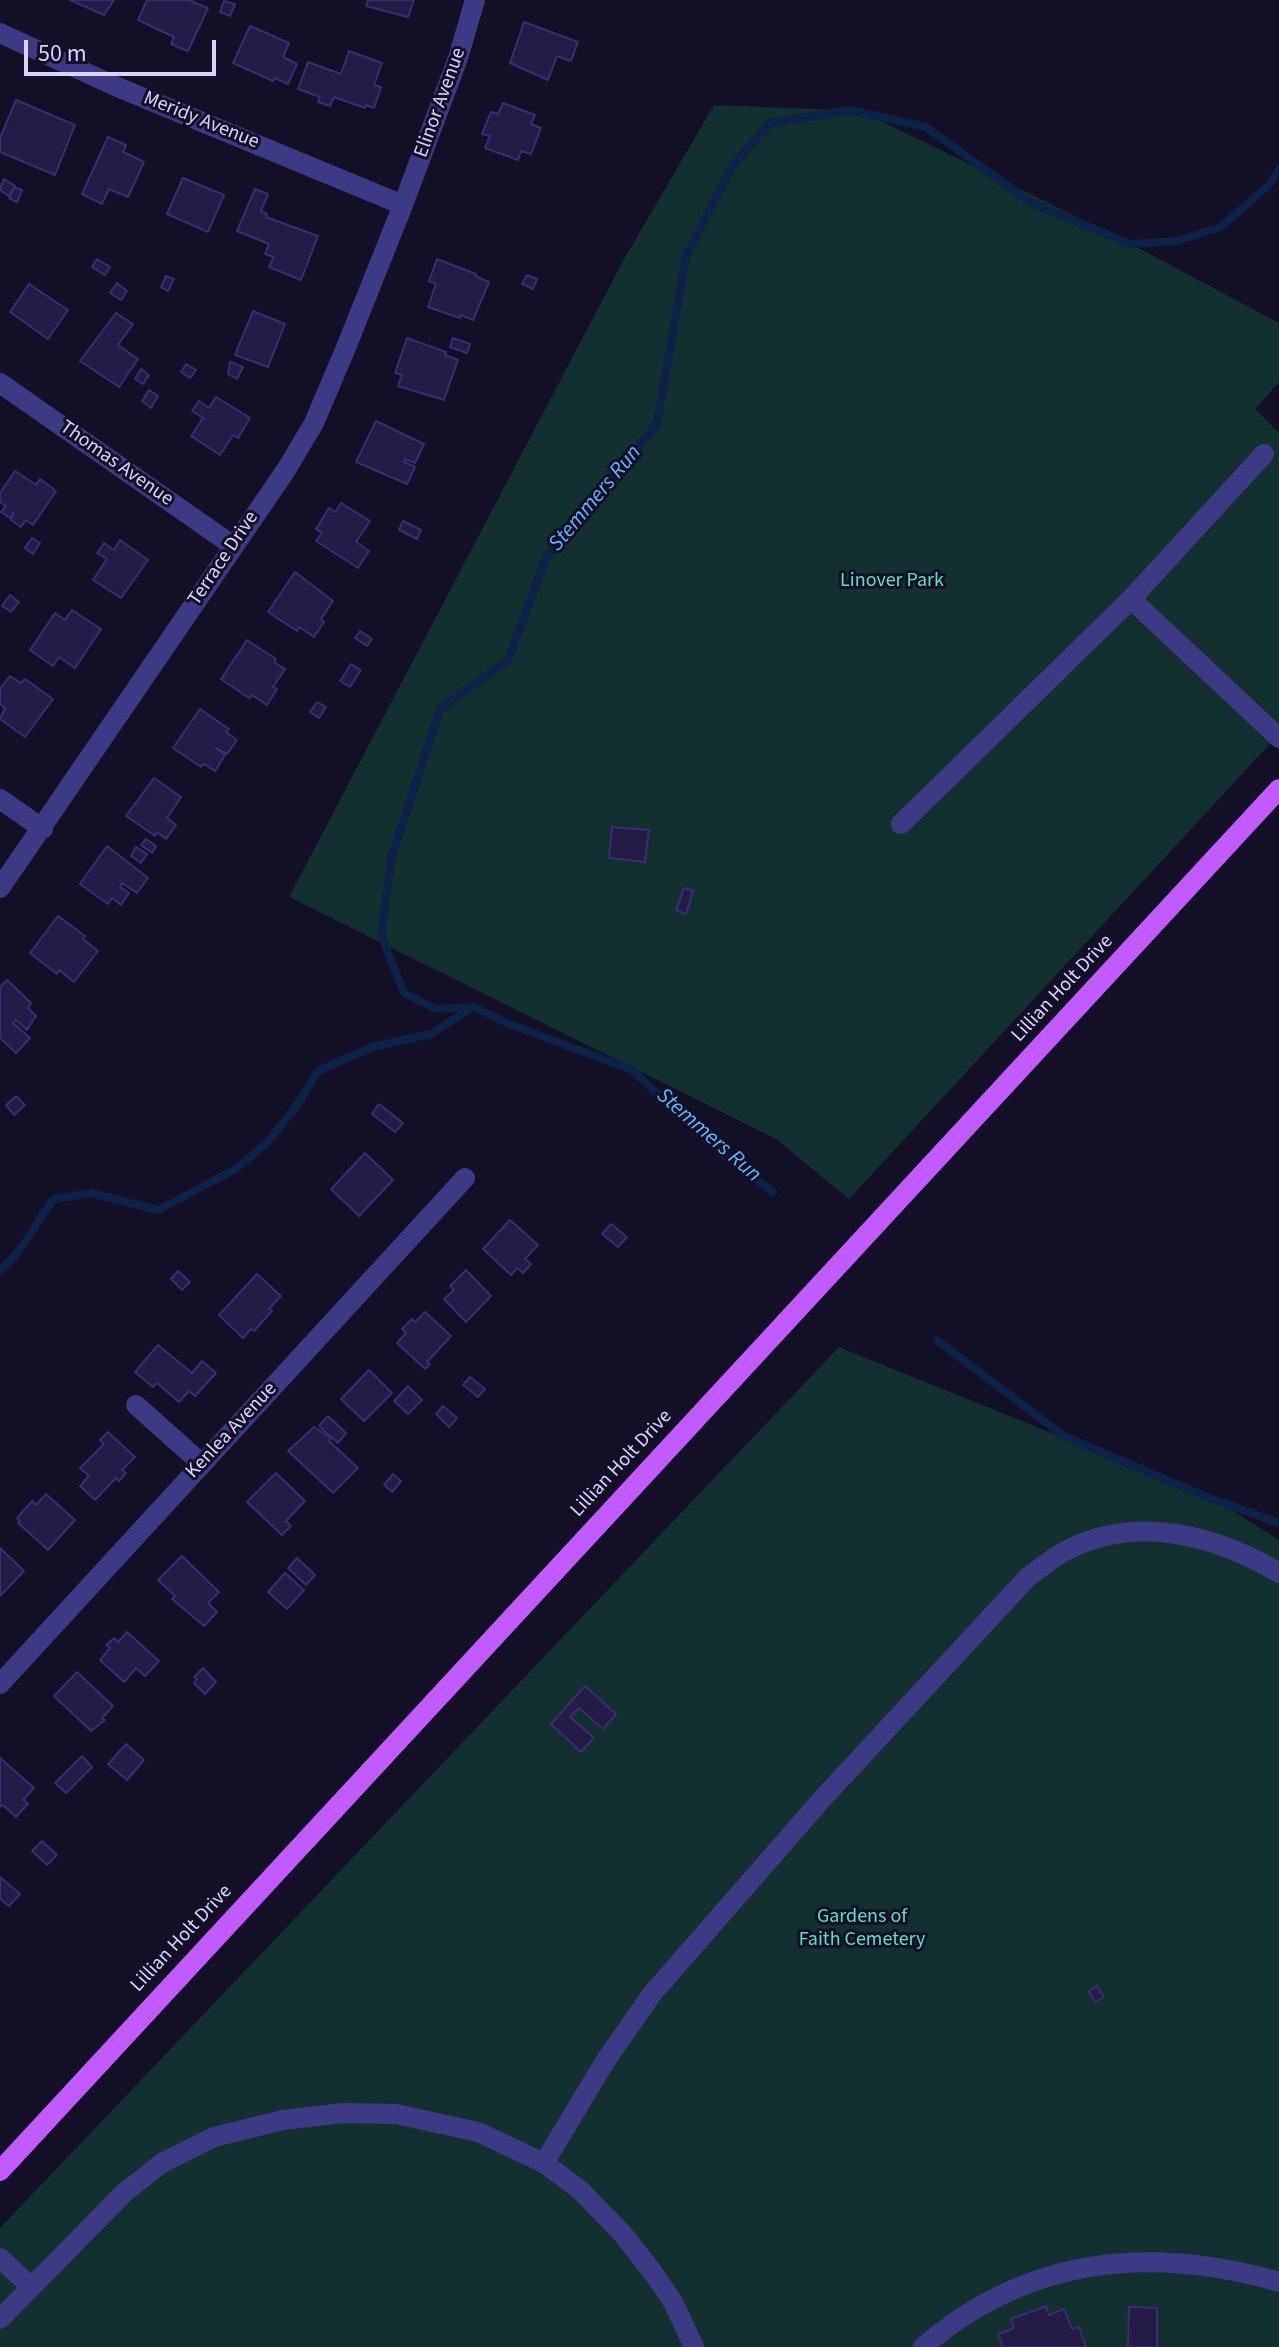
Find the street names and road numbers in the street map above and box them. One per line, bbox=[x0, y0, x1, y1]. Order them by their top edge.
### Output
street label: Elinor Avenue bbox=[410, 45, 472, 161]
street label: Meridy Avenue bbox=[140, 87, 262, 155]
street label: Thomas Avenue bbox=[55, 416, 177, 512]
street label: Terrace Drive bbox=[184, 507, 264, 611]
street label: Lillian Holt Drive bbox=[1007, 930, 1119, 1048]
street label: Kenlea Avenue bbox=[181, 1378, 283, 1484]
street label: Lillian Holt Drive bbox=[566, 1405, 678, 1523]
street label: Lillian Holt Drive bbox=[126, 1880, 238, 1998]

